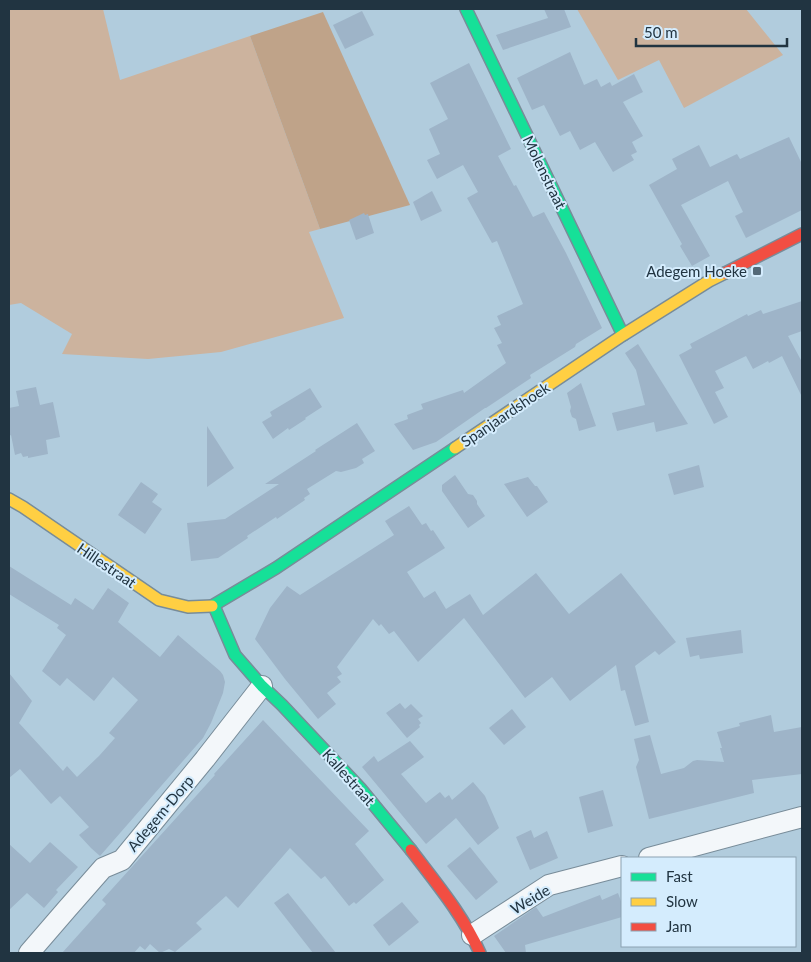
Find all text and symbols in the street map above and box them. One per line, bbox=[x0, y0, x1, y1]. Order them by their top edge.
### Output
scale bar bbox=[636, 15, 787, 47]
text: 50 m bbox=[644, 23, 678, 41]
street label: Molenstraat bbox=[519, 132, 571, 212]
place label: Adegem Hoeke bbox=[646, 262, 747, 280]
marker: Adegem Hoeke bbox=[751, 265, 763, 277]
street label: Spanjaardshoek bbox=[457, 377, 553, 450]
street label: Hillestraat bbox=[74, 539, 140, 592]
street label: Kallestraat bbox=[319, 745, 379, 809]
street label: Adegem-Dorp bbox=[123, 771, 197, 855]
legend bbox=[621, 857, 796, 947]
text: Fast bbox=[666, 867, 693, 885]
street label: Weide bbox=[507, 880, 553, 918]
text: Slow bbox=[666, 892, 698, 910]
text: Jam bbox=[666, 917, 692, 935]

